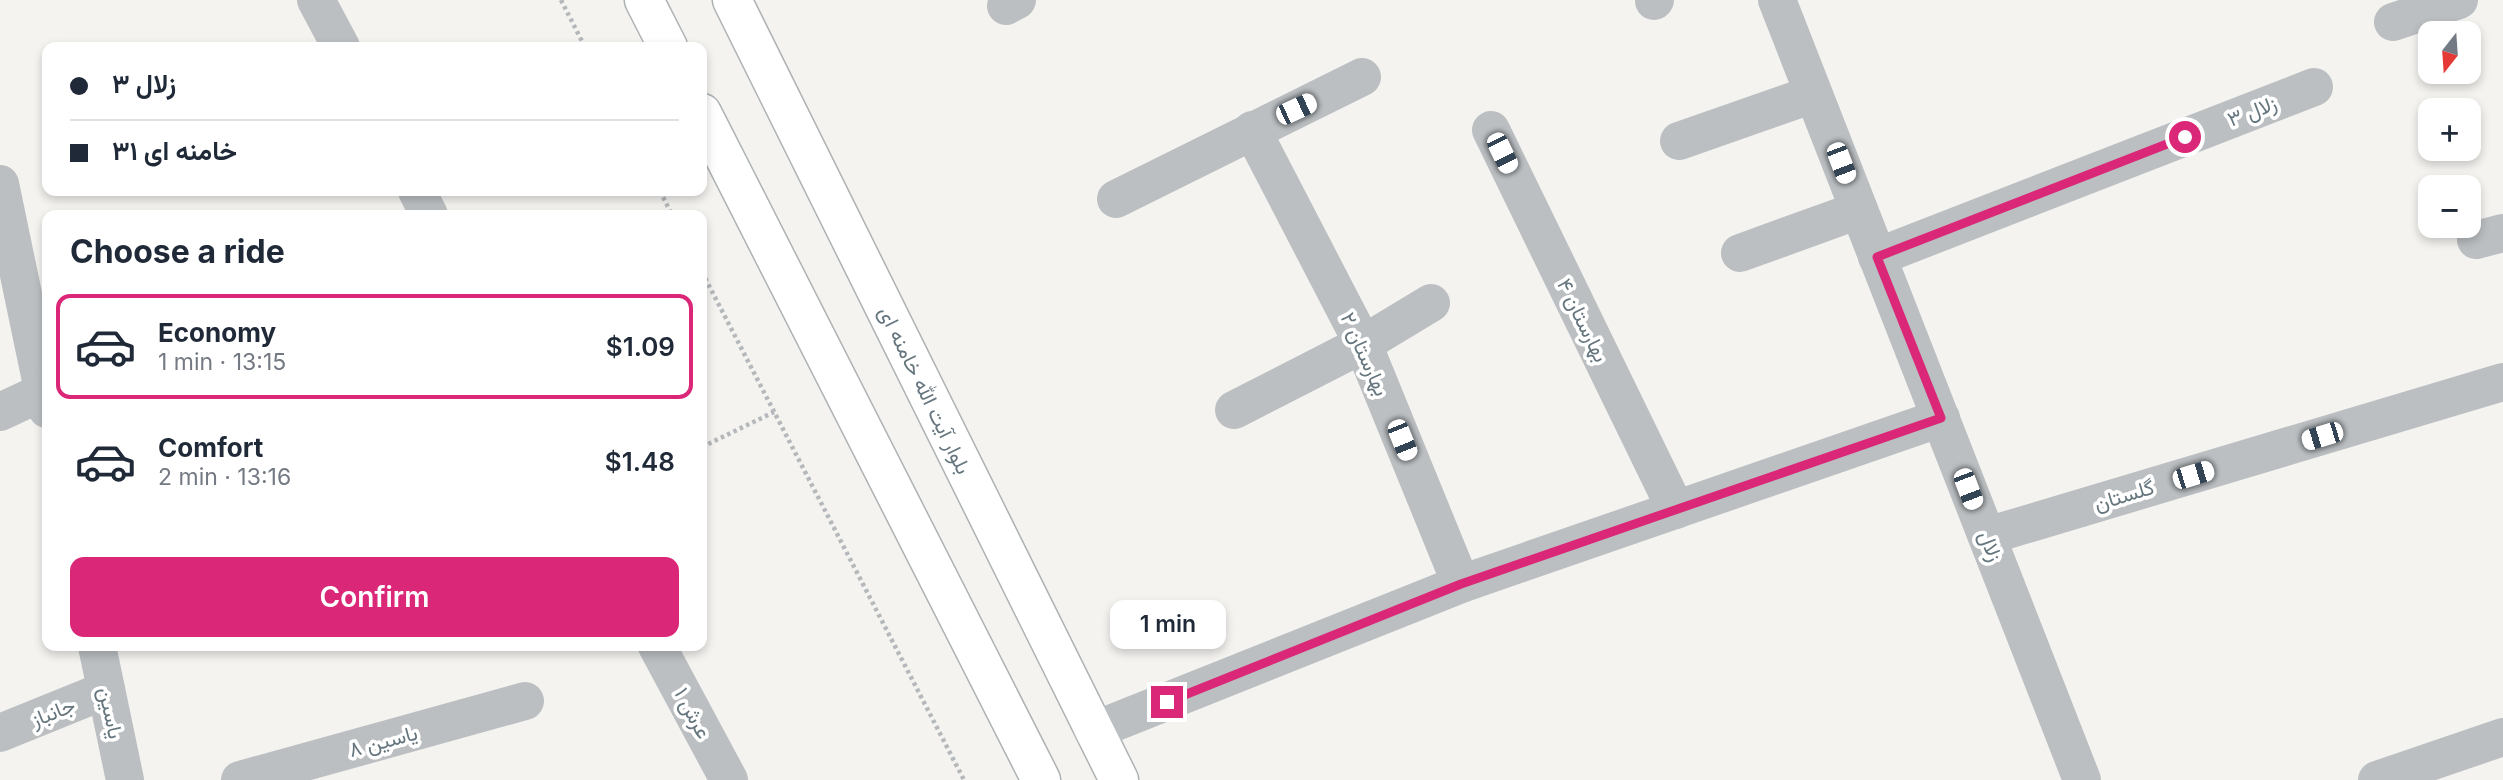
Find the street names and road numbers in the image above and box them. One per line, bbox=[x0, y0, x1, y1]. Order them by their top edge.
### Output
street label: ۳ زلال bbox=[2224, 90, 2281, 133]
street label: بهارستان ۴ bbox=[1551, 274, 1614, 366]
street label: بلوار آیت الله خامنه ای bbox=[873, 302, 976, 478]
street label: بهارستان ۲ bbox=[1335, 308, 1395, 400]
street label: گلستان bbox=[2091, 474, 2157, 516]
street label: زلال bbox=[1973, 527, 2008, 565]
street label: عرش ۱ bbox=[668, 683, 717, 743]
street label: یاسین bbox=[93, 685, 129, 741]
street label: جانباز bbox=[26, 692, 79, 733]
street label: یاسین ۸ bbox=[346, 720, 420, 762]

